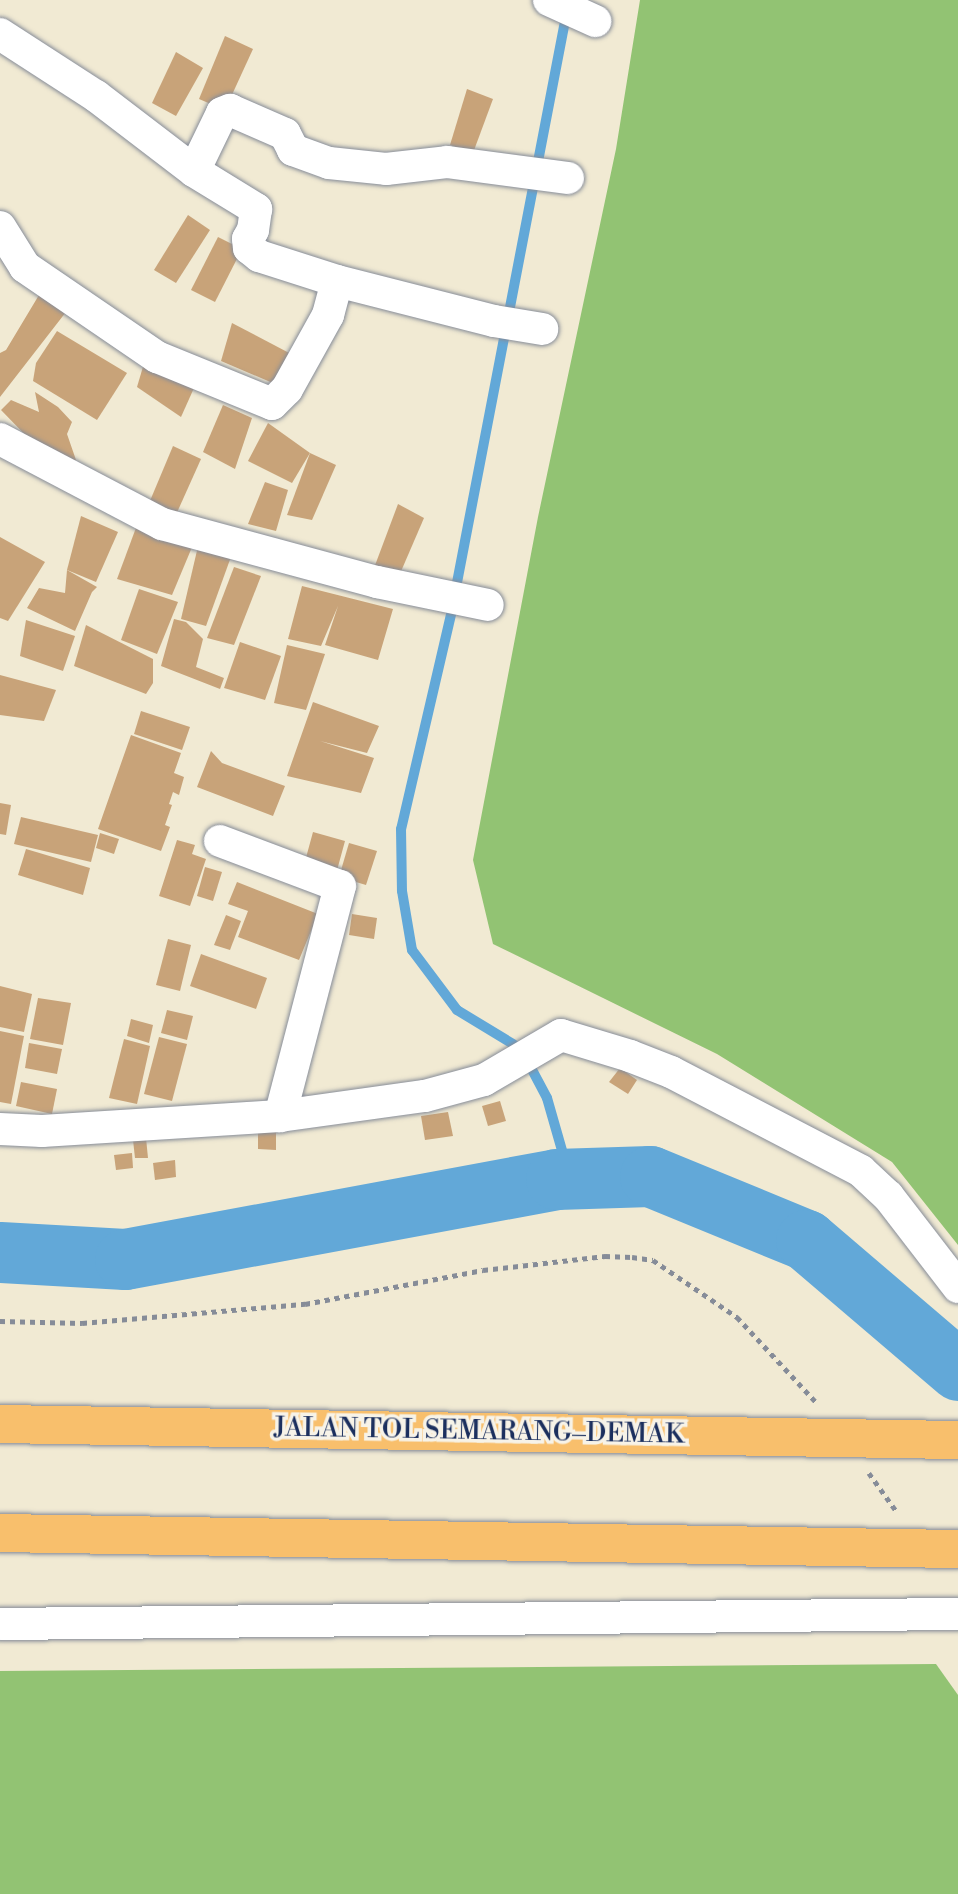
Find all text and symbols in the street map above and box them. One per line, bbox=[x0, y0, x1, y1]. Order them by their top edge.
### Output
street label: JALAN TOL SEMARANG–DEMAK bbox=[274, 1413, 684, 1451]

